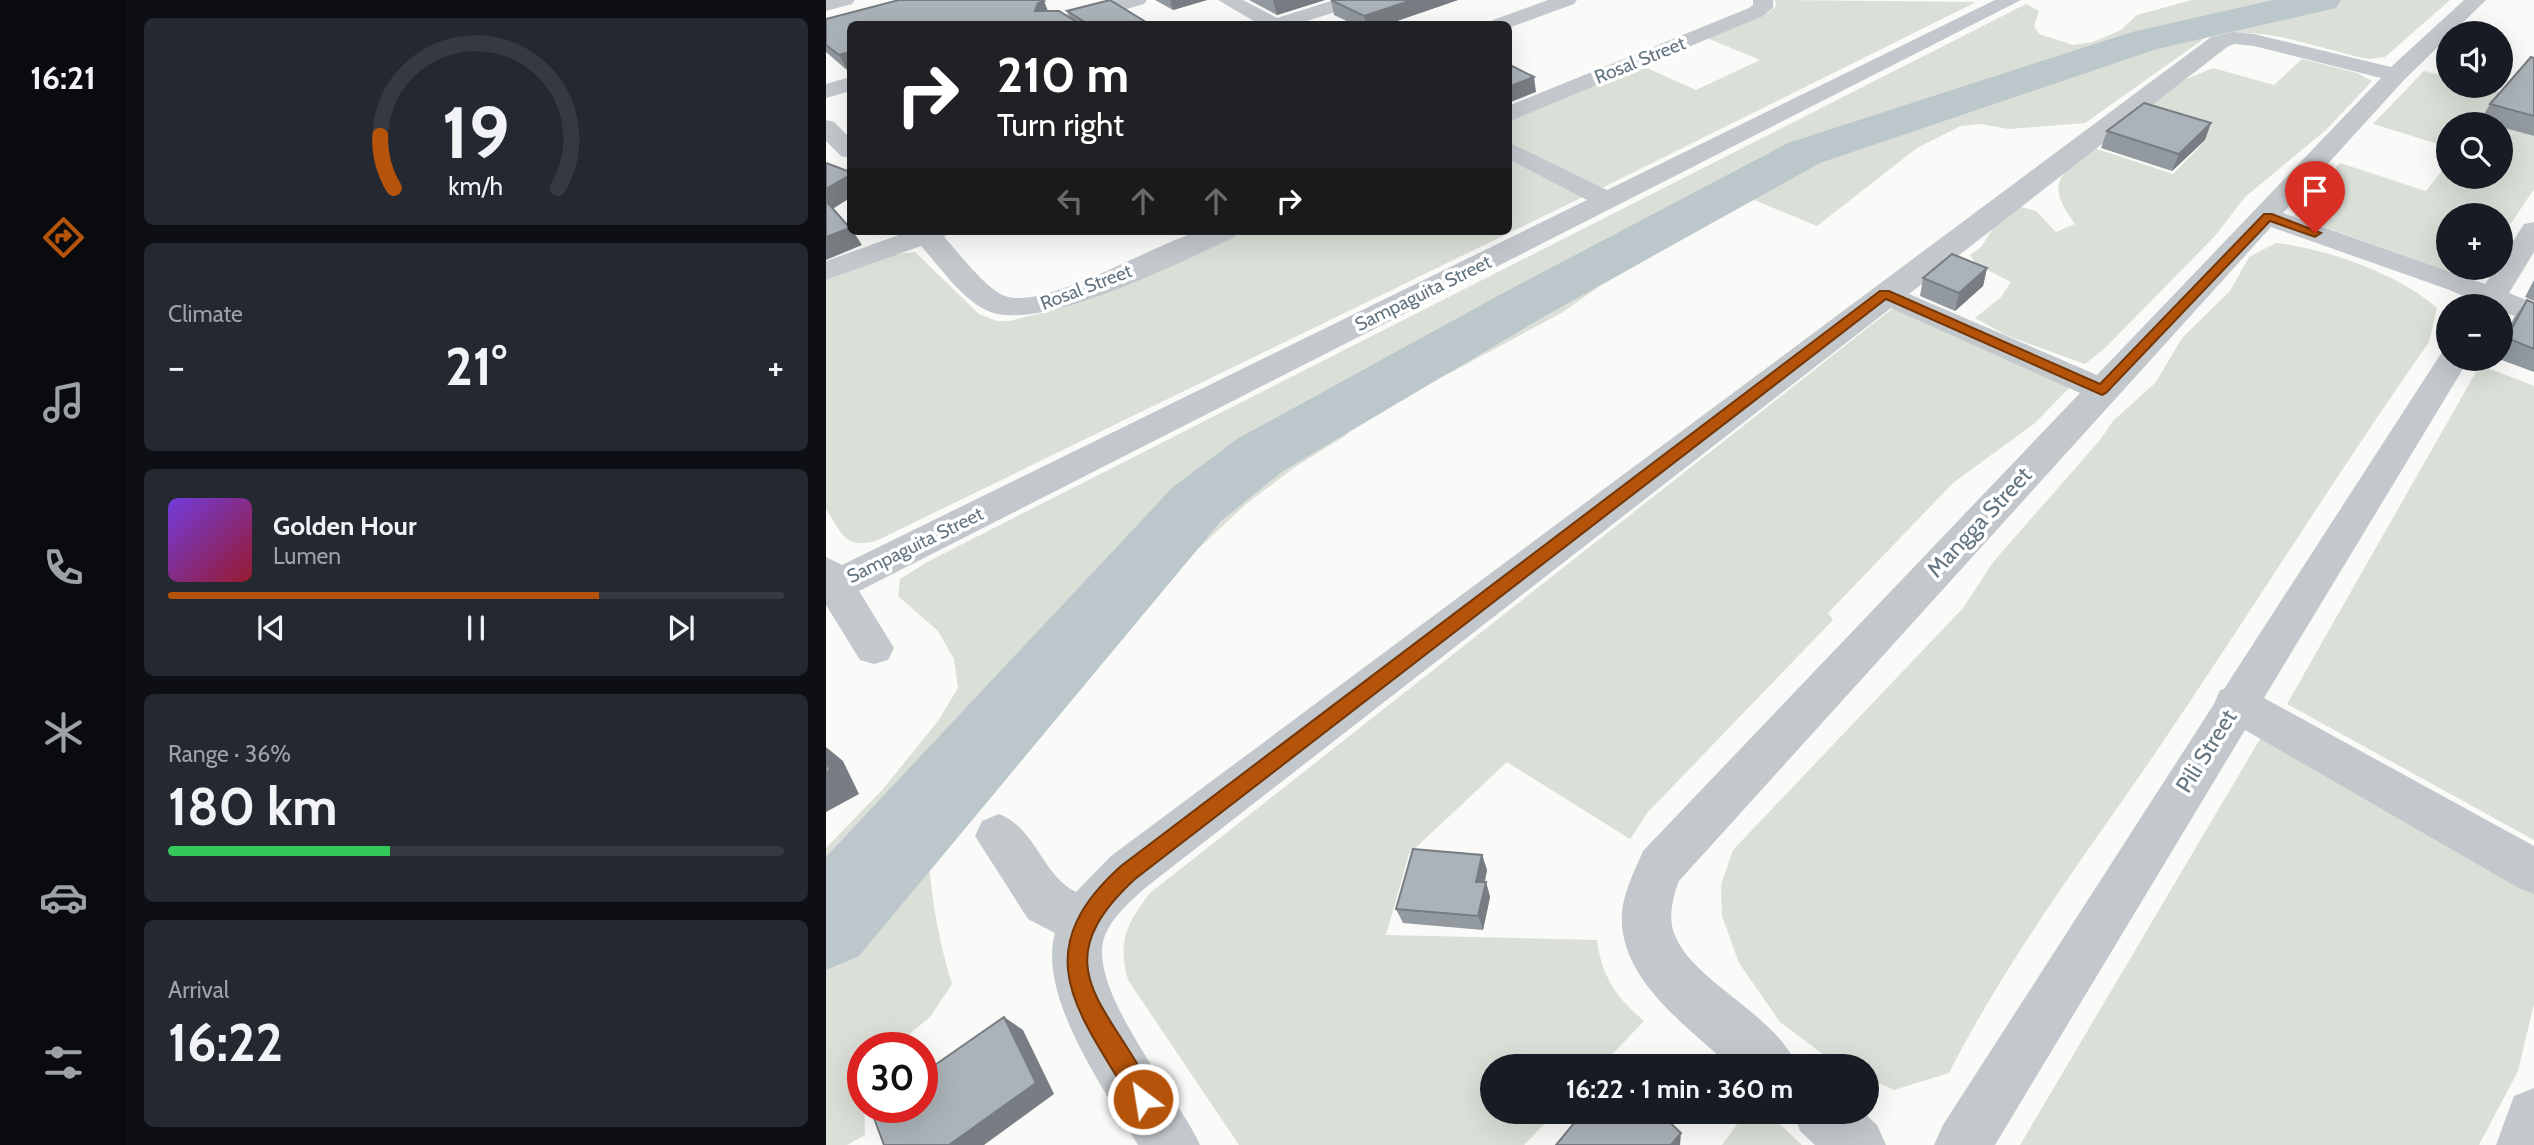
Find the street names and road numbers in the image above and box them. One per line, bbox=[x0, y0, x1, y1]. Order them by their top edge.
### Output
street label: Rosal Street bbox=[1591, 31, 1689, 89]
street label: Sampaguita Street bbox=[1351, 250, 1495, 336]
street label: Rosal Street bbox=[1037, 259, 1136, 315]
street label: Mangga Street bbox=[1921, 461, 2037, 583]
street label: Sampaguita Street bbox=[843, 502, 987, 588]
street label: Pili Street bbox=[2170, 704, 2243, 798]

